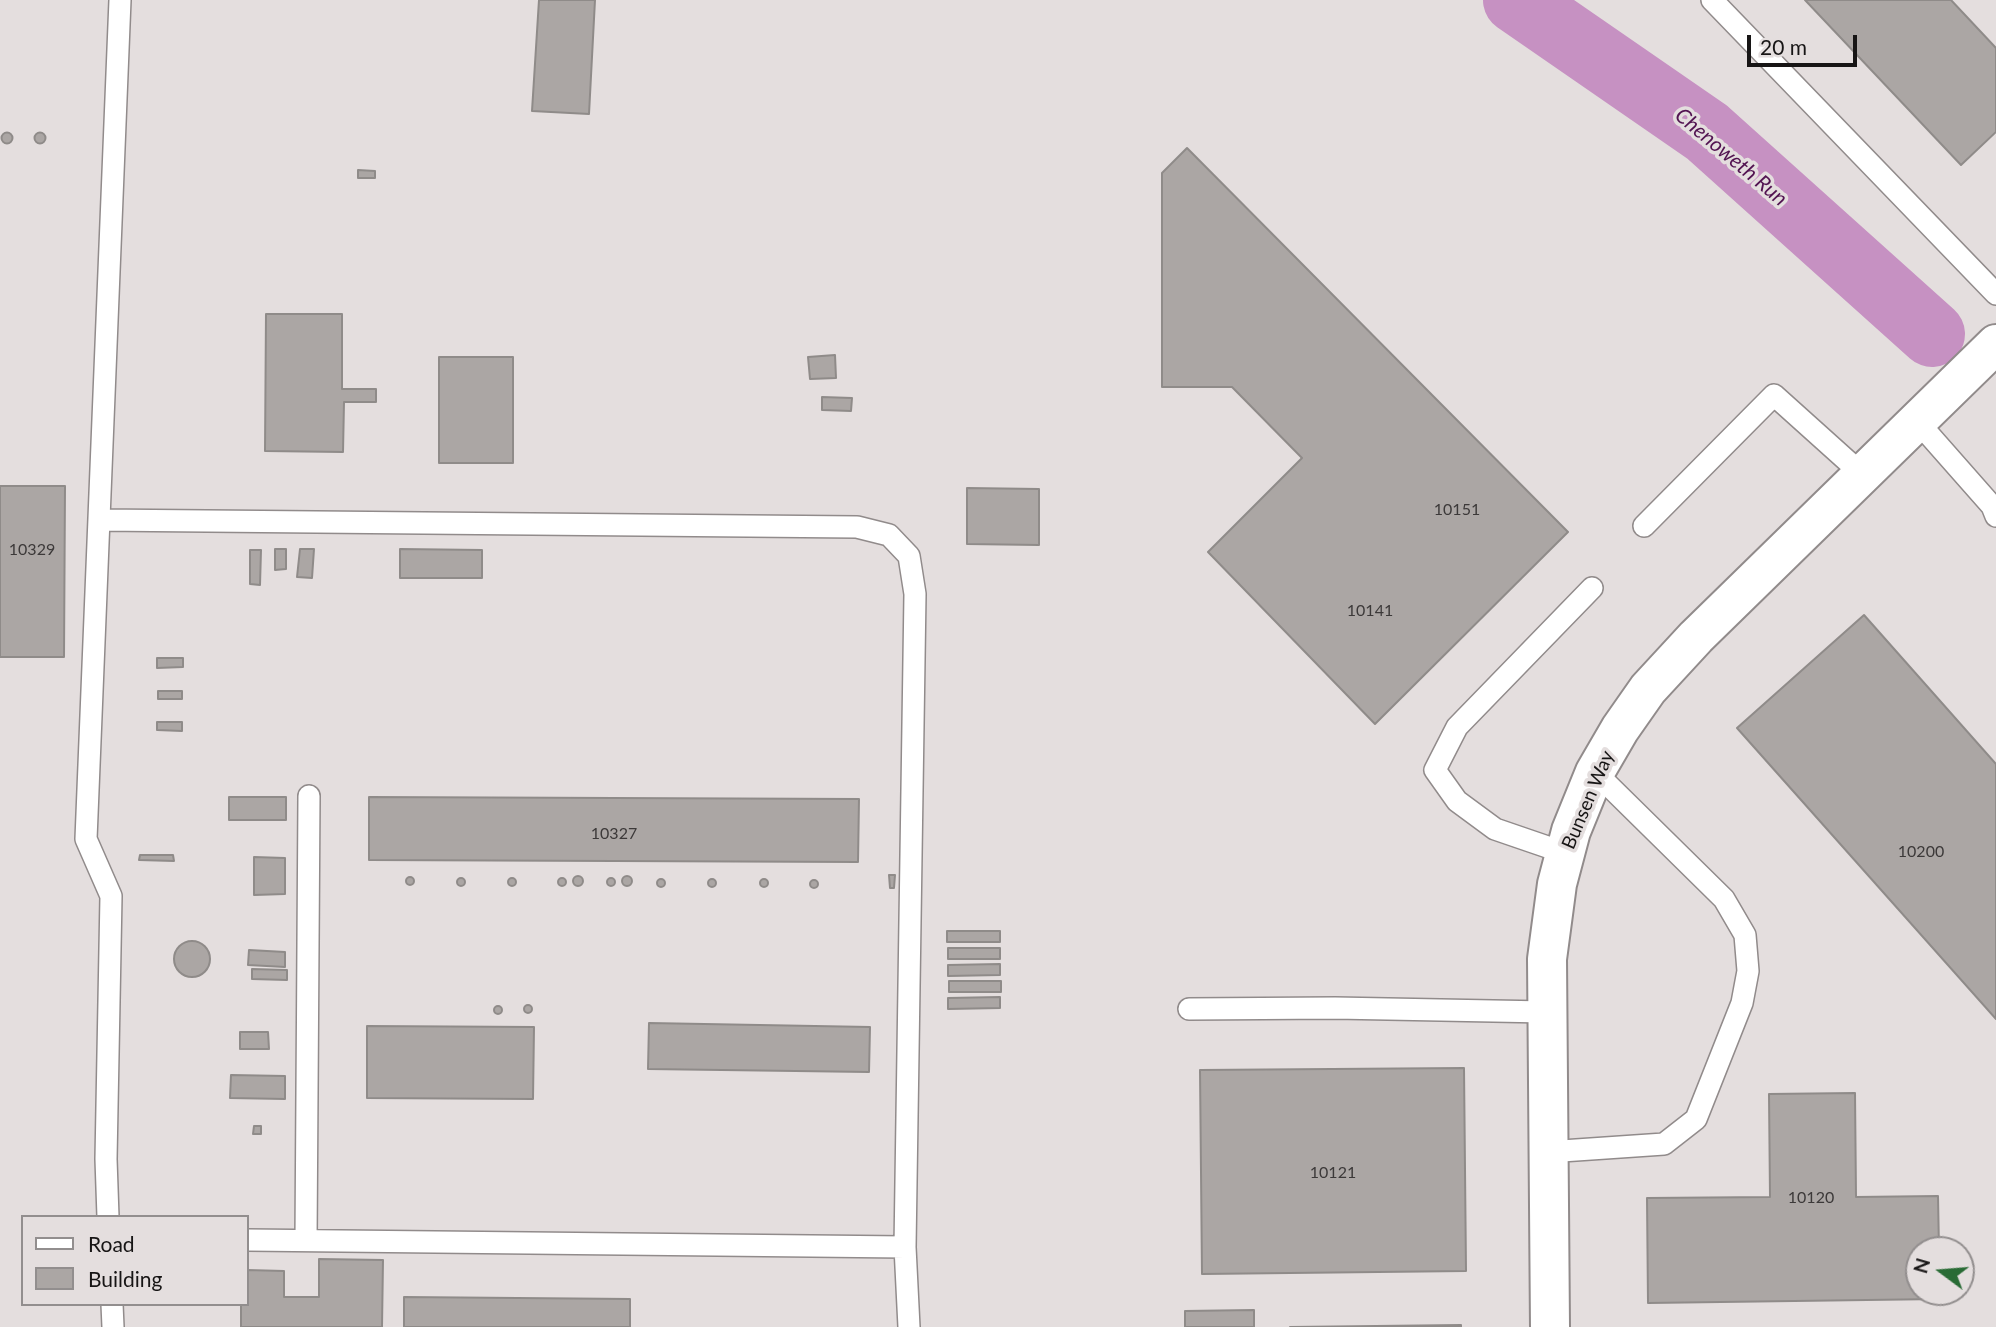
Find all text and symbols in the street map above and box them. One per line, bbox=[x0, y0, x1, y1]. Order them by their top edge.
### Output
scale bar bbox=[1751, 21, 1861, 65]
text: 20 m bbox=[1760, 34, 1807, 59]
water label: Chenoweth Run bbox=[1670, 103, 1792, 211]
house number: 10151 bbox=[1434, 500, 1480, 520]
house number: 10329 bbox=[9, 540, 55, 560]
house number: 10141 bbox=[1347, 601, 1393, 621]
street label: Bunsen Way bbox=[1557, 747, 1619, 853]
house number: 10327 bbox=[591, 824, 637, 844]
house number: 10200 bbox=[1898, 842, 1944, 862]
house number: 10121 bbox=[1310, 1163, 1356, 1183]
house number: 10120 bbox=[1788, 1188, 1834, 1208]
legend bbox=[21, 1215, 248, 1306]
text: Road bbox=[88, 1231, 135, 1256]
north arrow bbox=[1905, 1236, 1975, 1306]
text: N bbox=[1908, 1255, 1934, 1276]
text: Building bbox=[88, 1266, 163, 1291]

